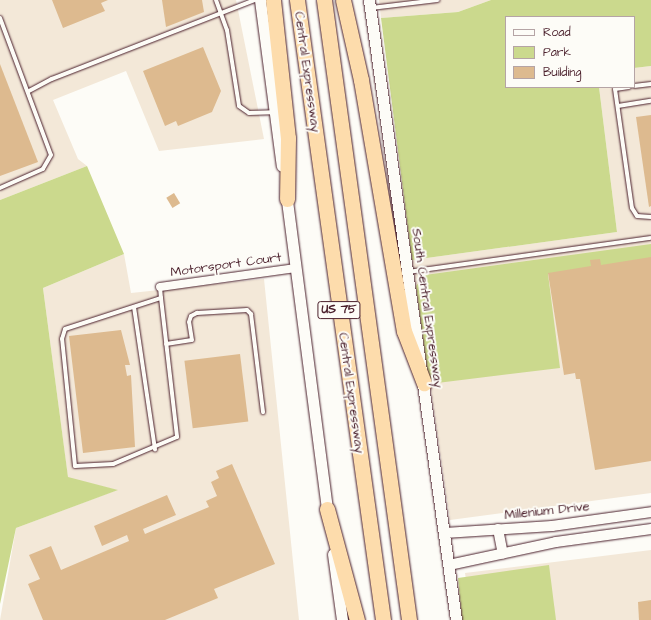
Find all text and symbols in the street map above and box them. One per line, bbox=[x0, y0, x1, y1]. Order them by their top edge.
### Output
street label: Central Expressway bbox=[291, 11, 323, 133]
legend bbox=[505, 16, 635, 88]
text: Road bbox=[543, 24, 571, 41]
text: Park bbox=[543, 44, 571, 61]
text: Building bbox=[543, 64, 581, 81]
street label: South Central Expressway bbox=[408, 227, 446, 389]
street label: Motorsport Court bbox=[169, 249, 283, 281]
road number: US 75 bbox=[317, 300, 361, 320]
street label: Central Expressway bbox=[335, 332, 367, 454]
street label: Millenium Drive bbox=[504, 499, 590, 523]

